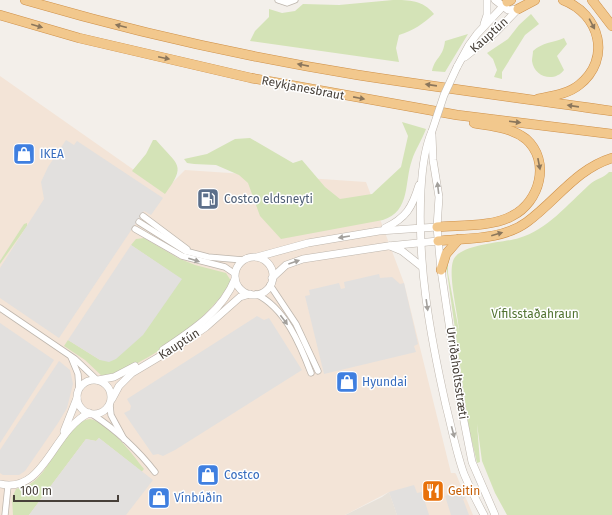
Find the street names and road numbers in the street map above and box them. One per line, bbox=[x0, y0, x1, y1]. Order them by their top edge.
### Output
street label: Kauptún bbox=[467, 14, 511, 56]
street label: Reykjanesbraut bbox=[260, 73, 346, 103]
street label: Kauptún bbox=[156, 326, 202, 362]
street label: Urriðaholtsstræti bbox=[444, 326, 470, 420]

